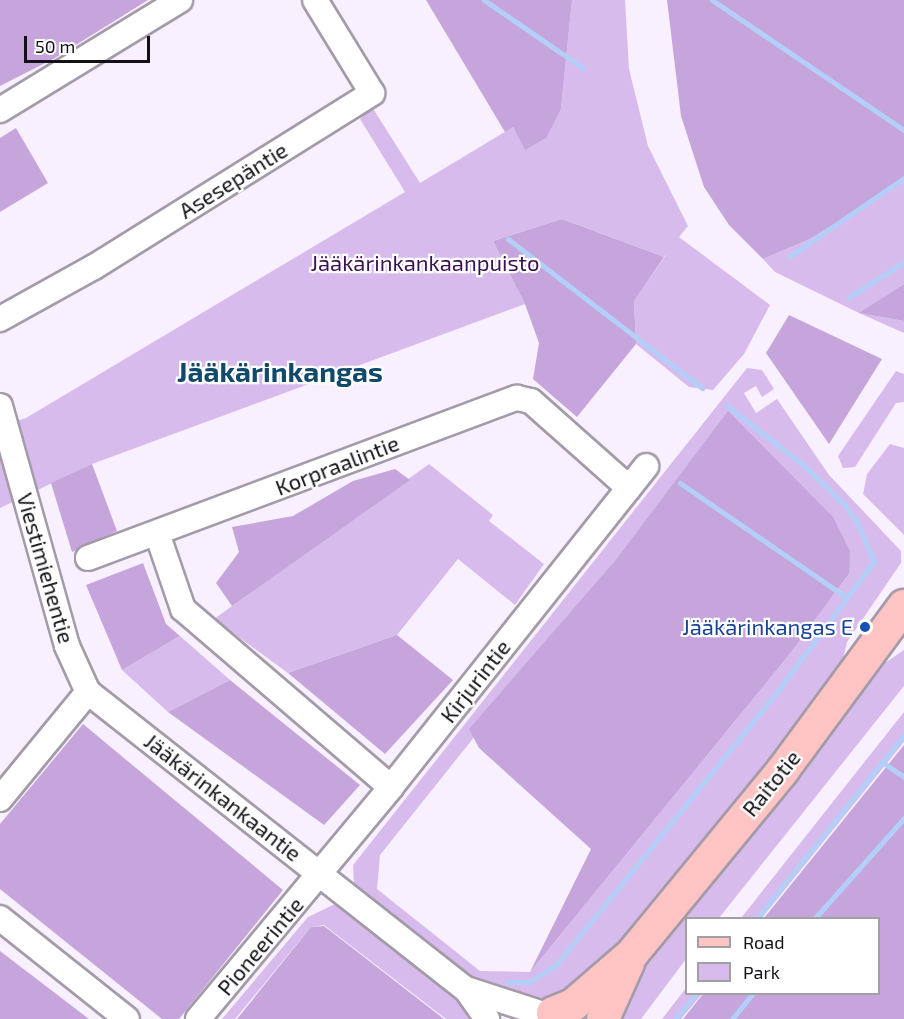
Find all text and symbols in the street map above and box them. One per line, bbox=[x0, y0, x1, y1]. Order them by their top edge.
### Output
scale bar bbox=[27, 24, 153, 62]
text: 50 m bbox=[35, 35, 75, 57]
street label: Asesepäntie bbox=[174, 136, 292, 224]
park label: Jääkärinkankaanpuisto bbox=[311, 250, 539, 276]
district label: Jääkärinkangas bbox=[177, 354, 383, 388]
street label: Korpraalintie bbox=[271, 429, 403, 501]
street label: Viestimiehentie bbox=[12, 490, 80, 646]
place label: Jääkärinkangas E bbox=[682, 614, 853, 640]
marker: Jääkärinkangas E bbox=[858, 620, 872, 634]
street label: Kirjurintie bbox=[434, 634, 516, 728]
street label: Jääkärinkankaantie bbox=[139, 728, 307, 866]
street label: Raitotie bbox=[736, 745, 806, 821]
street label: Pioneerintie bbox=[211, 892, 309, 1000]
legend bbox=[685, 917, 880, 995]
text: Road bbox=[743, 931, 784, 953]
text: Park bbox=[743, 961, 780, 983]

